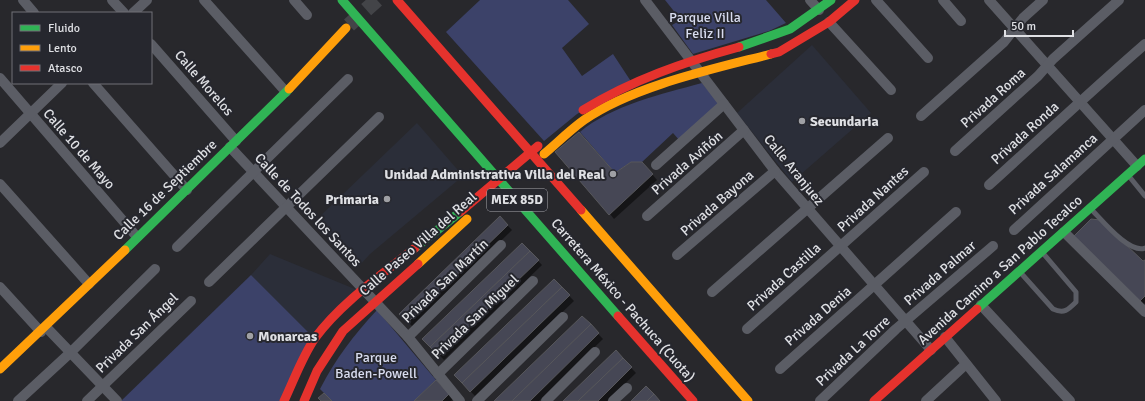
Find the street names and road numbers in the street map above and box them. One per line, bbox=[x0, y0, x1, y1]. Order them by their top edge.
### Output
street label: Calle Morelos bbox=[171, 47, 237, 119]
street label: Privada Roma bbox=[957, 64, 1029, 132]
street label: Privada Ronda bbox=[988, 98, 1062, 168]
street label: Calle 10 de Mayo bbox=[39, 105, 119, 193]
street label: Privada Aviñón bbox=[648, 128, 726, 198]
street label: Privada Salamanca bbox=[1005, 130, 1101, 218]
street label: Calle Aranjuez bbox=[760, 131, 828, 209]
street label: Calle 16 de Septiembre bbox=[110, 136, 220, 244]
street label: Calle de Todos los Santos bbox=[251, 150, 365, 270]
street label: Privada Nantes bbox=[834, 163, 912, 235]
street label: Privada Bayona bbox=[677, 167, 757, 239]
street label: Calle Paseo Villa del Real bbox=[356, 188, 480, 300]
road number: MEX 85D bbox=[487, 189, 547, 211]
street label: Avenida Camino a San Pablo Tecalco bbox=[914, 192, 1086, 348]
street label: Carretera México - Pachuca (Cuota) bbox=[547, 215, 699, 385]
street label: Privada San Martín bbox=[398, 235, 492, 327]
street label: Privada Palmar bbox=[900, 237, 980, 309]
street label: Privada Castilla bbox=[744, 239, 824, 315]
street label: Privada San Miguel bbox=[428, 271, 522, 363]
street label: Privada Denia bbox=[781, 283, 855, 349]
street label: Privada San Ángel bbox=[92, 289, 182, 377]
street label: Privada La Torre bbox=[812, 312, 894, 390]

